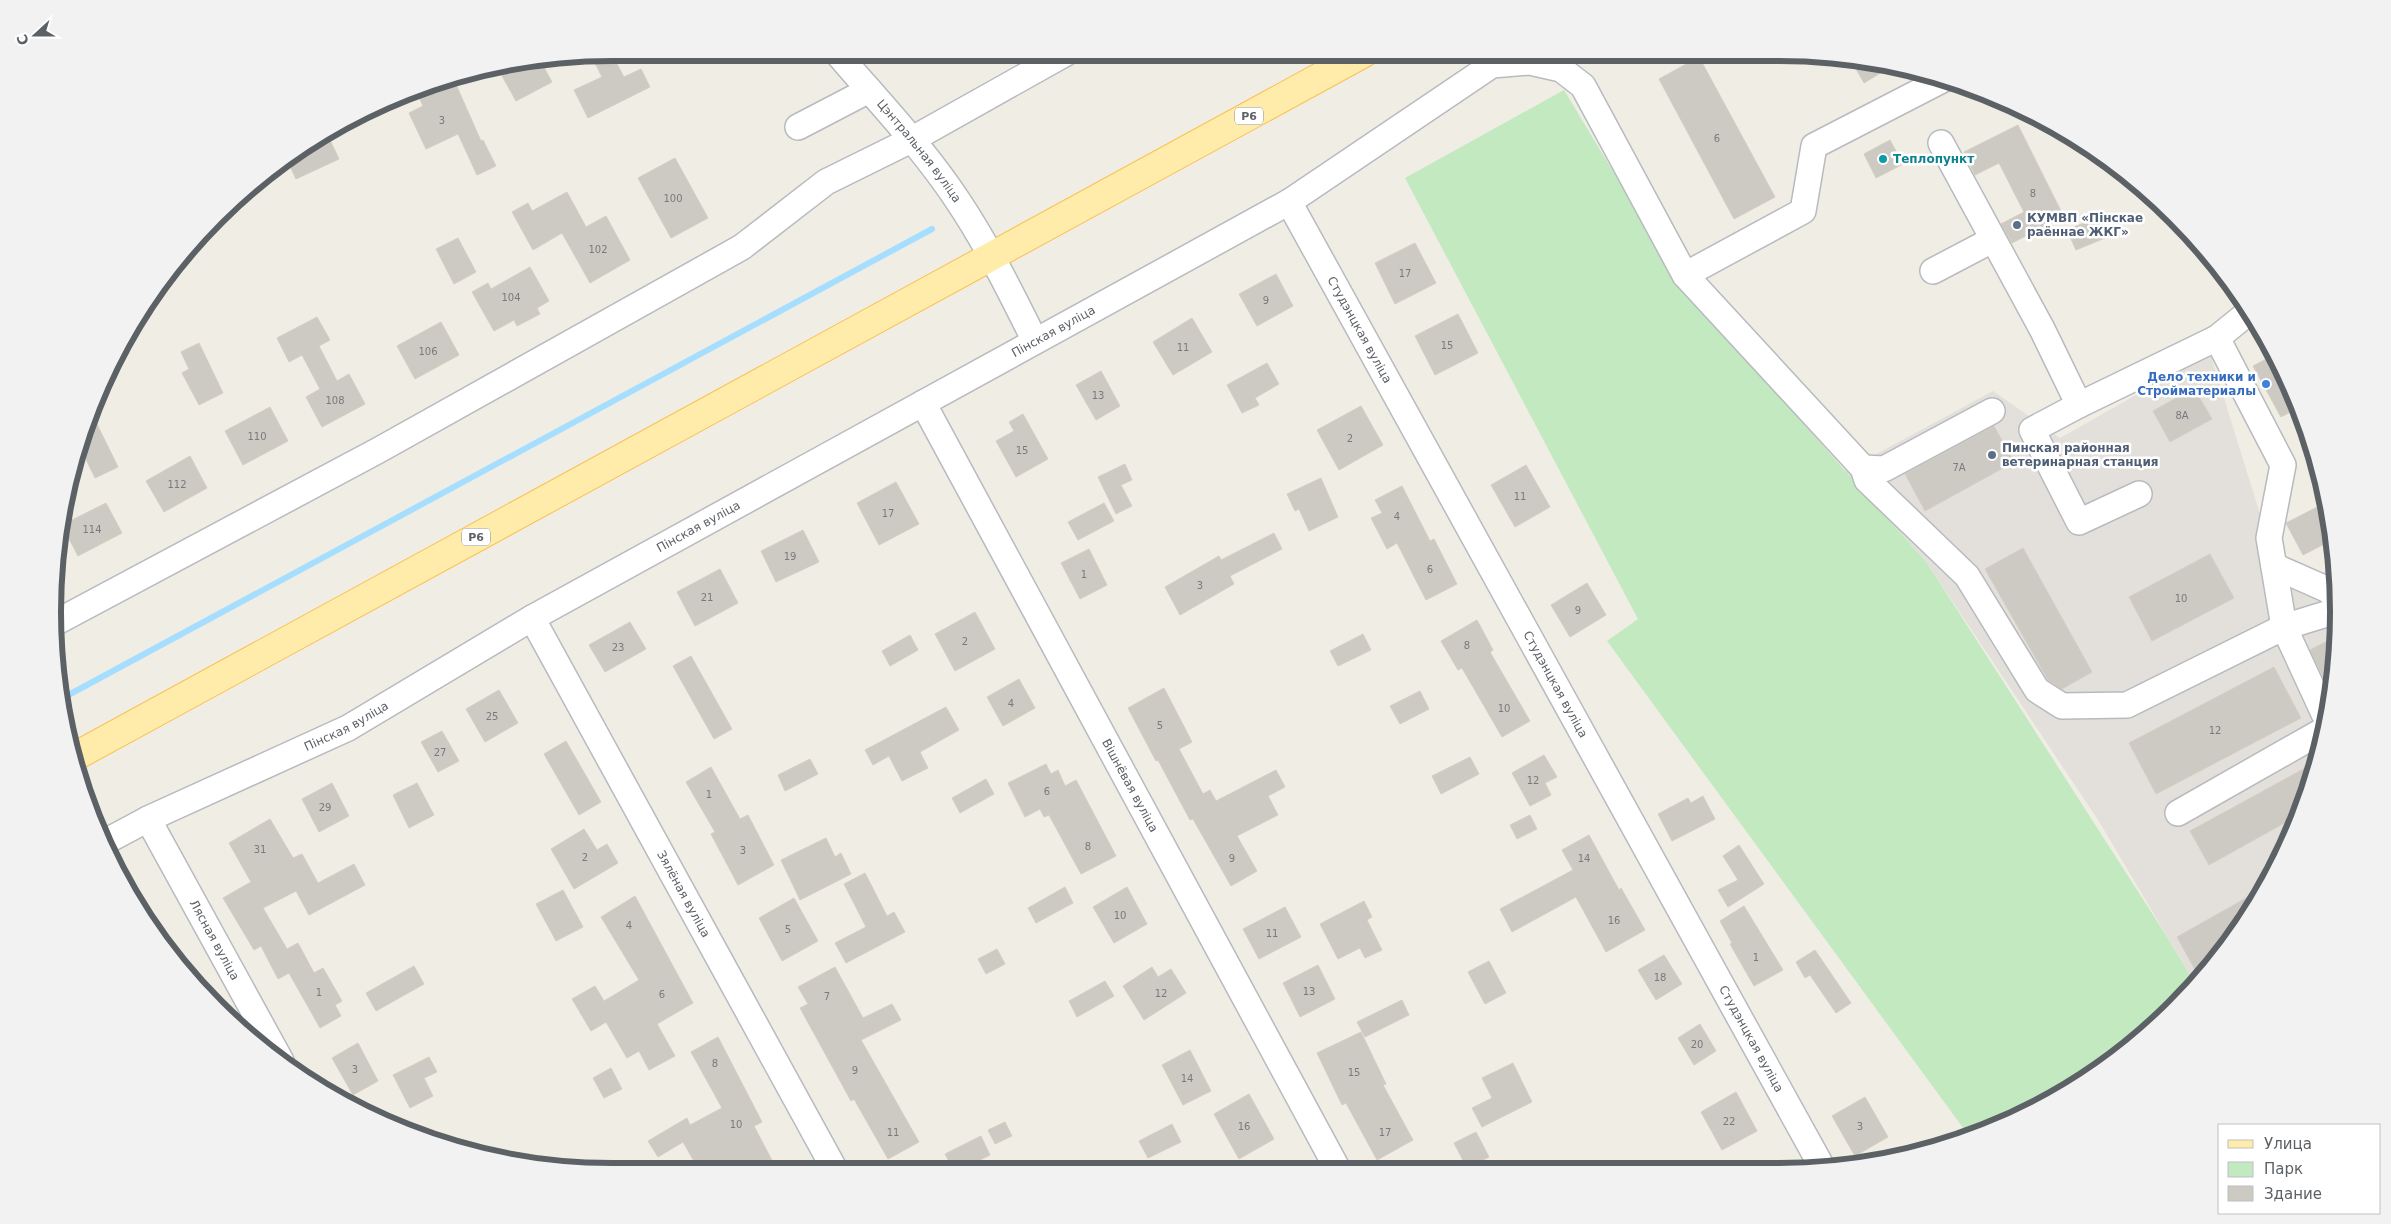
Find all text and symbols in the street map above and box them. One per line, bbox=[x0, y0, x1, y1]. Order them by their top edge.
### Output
north arrow bbox=[10, 10, 60, 60]
text: С bbox=[14, 32, 32, 47]
street label: Цэнтральная вуліца bbox=[874, 97, 964, 205]
road number: Р6 bbox=[1235, 108, 1263, 124]
house number: 3 bbox=[439, 115, 445, 126]
house number: 6 bbox=[1714, 133, 1720, 144]
place label: Теплопункт bbox=[1893, 152, 1974, 166]
marker: Теплопункт bbox=[1877, 153, 1889, 165]
house number: 8 bbox=[2030, 188, 2036, 199]
house number: 100 bbox=[663, 193, 683, 204]
place label: КУМВП «Пінскае раённае ЖКГ» bbox=[2027, 211, 2143, 239]
marker: КУМВП «Пінскае раённае ЖКГ» bbox=[2011, 219, 2023, 231]
house number: 102 bbox=[588, 244, 608, 255]
house number: 17 bbox=[1399, 268, 1411, 279]
street label: Студэнцкая вуліца bbox=[1324, 274, 1395, 386]
house number: 104 bbox=[501, 292, 521, 303]
house number: 9 bbox=[1263, 295, 1269, 306]
street label: Пінская вуліца bbox=[1009, 303, 1098, 360]
house number: 15 bbox=[1441, 340, 1453, 351]
house number: 11 bbox=[1177, 342, 1189, 353]
house number: 106 bbox=[418, 346, 438, 357]
place label: Дело техники и Стройматериалы bbox=[2137, 370, 2256, 398]
marker: Дело техники и Стройматериалы bbox=[2260, 378, 2272, 390]
house number: 13 bbox=[1092, 390, 1104, 401]
house number: 108 bbox=[325, 395, 345, 406]
house number: 8А bbox=[2175, 410, 2189, 421]
house number: 110 bbox=[247, 431, 267, 442]
house number: 2 bbox=[1347, 433, 1353, 444]
place label: Пинская районная ветеринарная станция bbox=[2002, 441, 2159, 469]
house number: 15 bbox=[1016, 445, 1028, 456]
marker: Пинская районная ветеринарная станция bbox=[1986, 449, 1998, 461]
house number: 7А bbox=[1952, 462, 1966, 473]
house number: 112 bbox=[167, 479, 187, 490]
house number: 11 bbox=[1514, 491, 1526, 502]
street label: Пінская вуліца bbox=[654, 498, 743, 555]
house number: 17 bbox=[882, 508, 894, 519]
house number: 4 bbox=[1394, 511, 1400, 522]
house number: 114 bbox=[82, 524, 102, 535]
road number: Р6 bbox=[462, 528, 490, 546]
house number: 19 bbox=[784, 551, 796, 562]
house number: 6 bbox=[1427, 564, 1433, 575]
house number: 1 bbox=[1081, 569, 1087, 580]
house number: 3 bbox=[1197, 580, 1203, 591]
house number: 21 bbox=[701, 592, 713, 603]
house number: 10 bbox=[2175, 593, 2187, 604]
house number: 9 bbox=[1575, 605, 1581, 616]
street label: Студэнцкая вуліца bbox=[1520, 628, 1590, 740]
house number: 2 bbox=[962, 636, 968, 647]
house number: 8 bbox=[1464, 640, 1470, 651]
house number: 23 bbox=[612, 642, 624, 653]
street label: Пінская вуліца bbox=[302, 698, 391, 754]
house number: 4 bbox=[1008, 698, 1014, 709]
house number: 10 bbox=[1498, 703, 1510, 714]
house number: 25 bbox=[486, 711, 498, 722]
house number: 5 bbox=[1157, 720, 1163, 731]
house number: 12 bbox=[2209, 725, 2221, 736]
street label: Вішнёвая вуліца bbox=[1099, 736, 1161, 835]
house number: 27 bbox=[434, 747, 446, 758]
house number: 12 bbox=[1527, 775, 1539, 786]
house number: 6 bbox=[1044, 786, 1050, 797]
house number: 1 bbox=[706, 789, 712, 800]
house number: 29 bbox=[319, 802, 331, 813]
house number: 8 bbox=[1085, 841, 1091, 852]
house number: 31 bbox=[254, 844, 266, 855]
house number: 3 bbox=[740, 845, 746, 856]
street label: Зялёная вуліца bbox=[654, 848, 713, 940]
house number: 2 bbox=[582, 852, 588, 863]
house number: 9 bbox=[1229, 853, 1235, 864]
house number: 14 bbox=[1578, 853, 1590, 864]
street label: Лясная вуліца bbox=[187, 897, 242, 983]
house number: 10 bbox=[1114, 910, 1126, 921]
house number: 16 bbox=[1608, 915, 1620, 926]
house number: 4 bbox=[626, 920, 632, 931]
house number: 5 bbox=[785, 924, 791, 935]
house number: 11 bbox=[1266, 928, 1278, 939]
house number: 1 bbox=[1753, 952, 1759, 963]
house number: 18 bbox=[1654, 972, 1666, 983]
street label: Студэнцкая вуліца bbox=[1716, 983, 1786, 1095]
house number: 13 bbox=[1303, 986, 1315, 997]
house number: 1 bbox=[316, 987, 322, 998]
house number: 12 bbox=[1155, 988, 1167, 999]
house number: 6 bbox=[659, 989, 665, 1000]
house number: 7 bbox=[824, 991, 830, 1002]
house number: 20 bbox=[1691, 1039, 1703, 1050]
house number: 8 bbox=[712, 1058, 718, 1069]
house number: 3 bbox=[352, 1064, 358, 1075]
house number: 9 bbox=[852, 1065, 858, 1076]
house number: 15 bbox=[1348, 1067, 1360, 1078]
house number: 14 bbox=[1181, 1073, 1193, 1084]
house number: 22 bbox=[1723, 1116, 1735, 1127]
house number: 10 bbox=[730, 1119, 742, 1130]
house number: 16 bbox=[1238, 1121, 1250, 1132]
house number: 3 bbox=[1857, 1121, 1863, 1132]
legend bbox=[2218, 1124, 2381, 1214]
house number: 11 bbox=[887, 1127, 899, 1138]
house number: 17 bbox=[1379, 1127, 1391, 1138]
text: Улица bbox=[2264, 1135, 2312, 1153]
text: Парк bbox=[2264, 1160, 2303, 1178]
text: Здание bbox=[2264, 1185, 2322, 1203]

